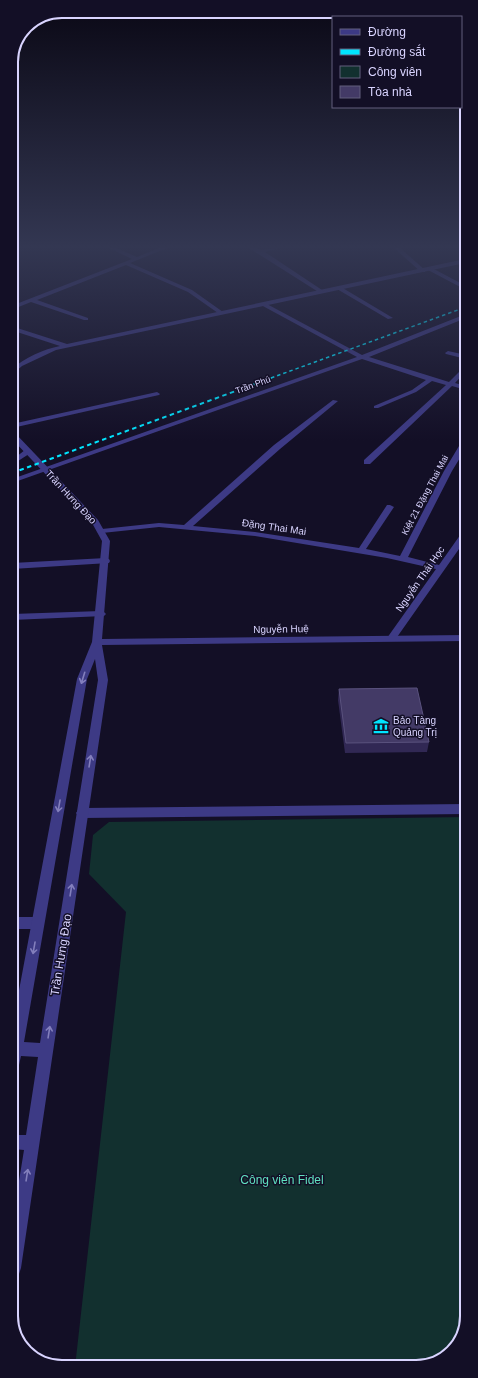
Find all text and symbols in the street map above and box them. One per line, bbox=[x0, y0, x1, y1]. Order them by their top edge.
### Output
legend bbox=[332, 16, 462, 108]
text: Đường bbox=[368, 25, 406, 39]
text: Đường sắt bbox=[368, 44, 426, 59]
text: Công viên bbox=[368, 65, 422, 79]
text: Tòa nhà bbox=[368, 85, 412, 99]
street label: Trần Phú bbox=[234, 374, 272, 396]
street label: Kiệt 21 Đặng Thai Mai bbox=[400, 453, 450, 537]
street label: Trần Hưng Đạo bbox=[43, 468, 99, 526]
street label: Đặng Thai Mai bbox=[241, 517, 307, 537]
street label: Nguyễn Thái Học bbox=[393, 544, 447, 614]
street label: Nguyễn Huệ bbox=[253, 622, 309, 635]
one-way arrow bbox=[79, 671, 86, 684]
place label: Bảo Tàng Quảng Trị bbox=[393, 715, 437, 738]
museum icon: Bảo Tàng Quảng Trị bbox=[372, 717, 390, 735]
one-way arrow bbox=[86, 755, 94, 768]
one-way arrow bbox=[55, 799, 63, 812]
one-way arrow bbox=[67, 884, 75, 897]
street label: Trần Hưng Đạo bbox=[48, 913, 74, 997]
one-way arrow bbox=[30, 941, 38, 954]
one-way arrow bbox=[45, 1026, 53, 1039]
one-way arrow bbox=[23, 1168, 31, 1181]
park label: Công viên Fidel bbox=[240, 1173, 324, 1187]

